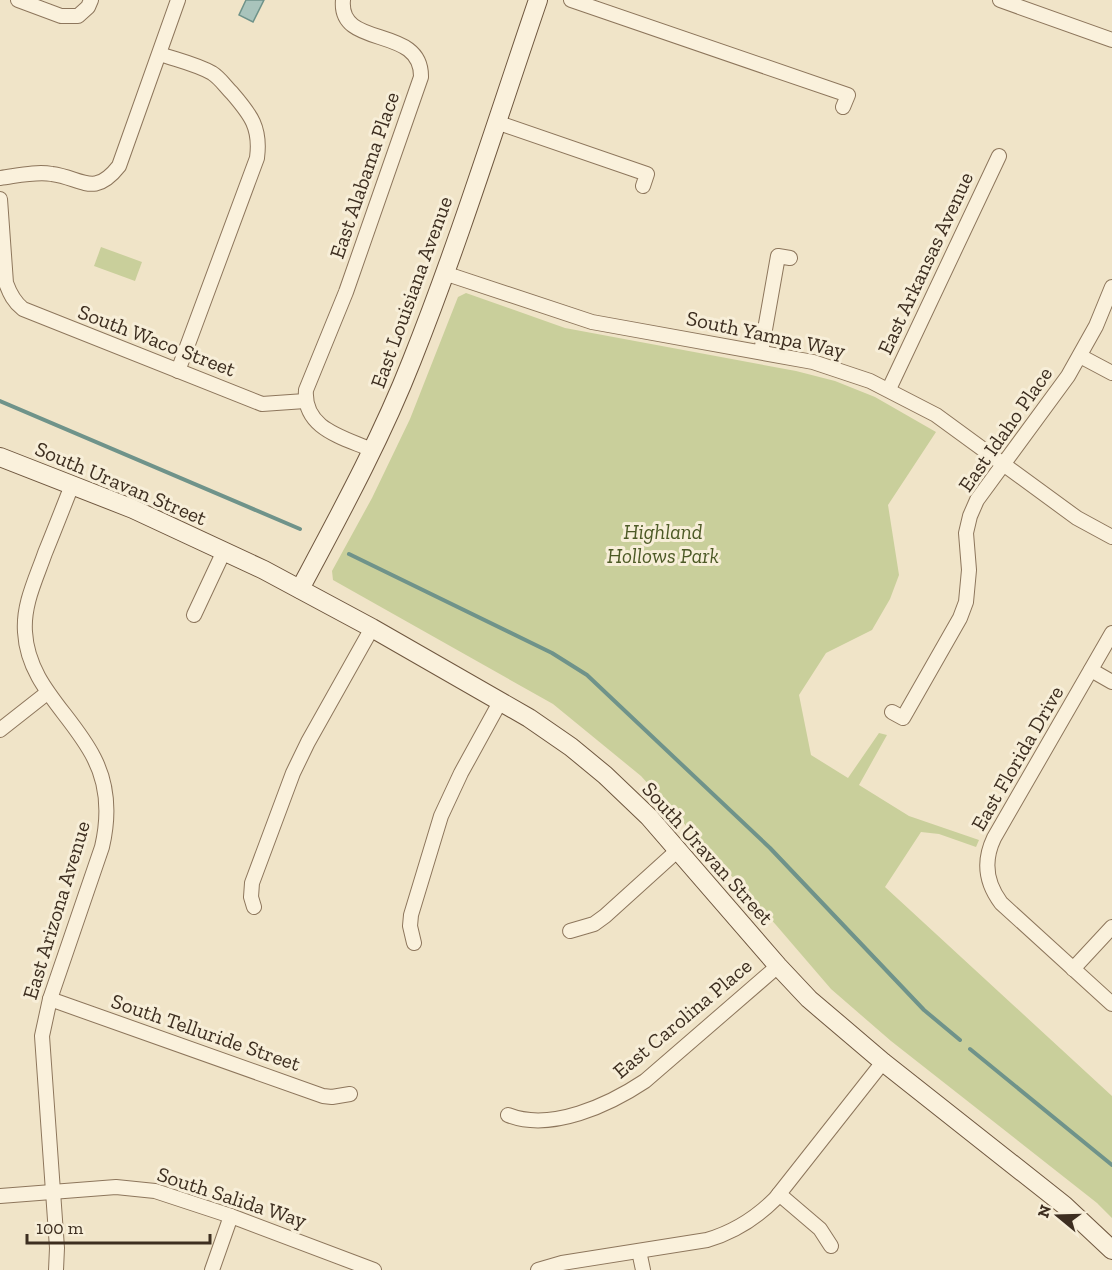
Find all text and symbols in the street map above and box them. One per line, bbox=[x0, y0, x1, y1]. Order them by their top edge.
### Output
street label: East Alabama Place bbox=[324, 88, 404, 262]
street label: East Arkansas Avenue bbox=[872, 168, 978, 358]
street label: East Louisiana Avenue bbox=[365, 193, 457, 391]
street label: South Waco Street bbox=[75, 298, 239, 382]
street label: South Yampa Way bbox=[684, 305, 848, 363]
street label: East Idaho Place bbox=[953, 362, 1057, 496]
street label: South Uravan Street bbox=[31, 436, 211, 531]
park label: Highland Hollows Park bbox=[607, 519, 719, 568]
street label: East Florida Drive bbox=[965, 681, 1069, 835]
street label: South Uravan Street bbox=[637, 776, 779, 930]
street label: East Arizona Avenue bbox=[17, 818, 95, 1002]
street label: East Carolina Place bbox=[608, 953, 757, 1083]
street label: South Telluride Street bbox=[108, 988, 304, 1076]
street label: South Salida Way bbox=[154, 1161, 310, 1233]
north arrow bbox=[1028, 1186, 1088, 1246]
text: N bbox=[1033, 1202, 1055, 1220]
scale bar bbox=[27, 1207, 210, 1245]
text: 100 m bbox=[36, 1217, 84, 1239]

